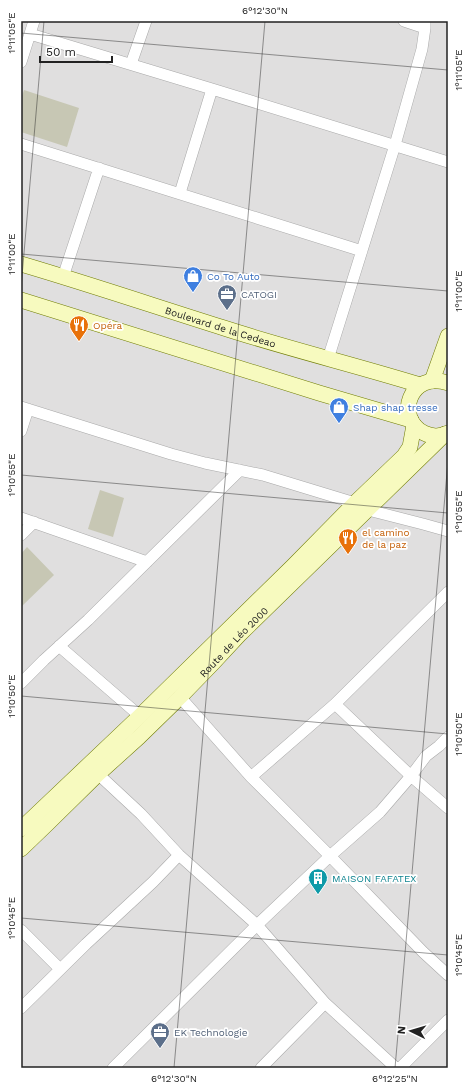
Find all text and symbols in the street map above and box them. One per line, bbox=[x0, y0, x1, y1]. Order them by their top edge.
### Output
text: 6°12'30"N bbox=[242, 5, 288, 16]
text: 1°11'05"E bbox=[6, 12, 17, 54]
scale bar bbox=[40, 38, 112, 64]
text: 50 m bbox=[46, 45, 76, 59]
text: 1°11'05"E bbox=[453, 49, 464, 91]
text: 1°11'00"E bbox=[6, 233, 17, 275]
shop icon: Co To Auto bbox=[182, 265, 204, 293]
text: 1°11'00"E bbox=[453, 270, 464, 312]
place label: Co To Auto bbox=[207, 271, 260, 282]
office icon: CATOGI bbox=[216, 283, 238, 311]
place label: CATOGI bbox=[241, 289, 277, 300]
street label: Boulevard de la Cedeao bbox=[164, 304, 277, 349]
restaurant icon: Opéra bbox=[68, 314, 90, 342]
place label: Opéra bbox=[93, 320, 122, 331]
shop icon: Shap shap tresse bbox=[328, 396, 350, 424]
place label: Shap shap tresse bbox=[353, 402, 438, 413]
text: 1°10'55"E bbox=[6, 453, 17, 497]
text: 1°10'55"E bbox=[453, 490, 464, 534]
restaurant icon: el camino de la paz bbox=[337, 527, 359, 555]
place label: el camino de la paz bbox=[362, 527, 410, 550]
street label: Route de Léo 2000 bbox=[197, 605, 270, 679]
text: 1°10'50"E bbox=[6, 674, 17, 718]
text: 1°10'50"E bbox=[453, 712, 464, 756]
building icon: MAISON FAFATEX bbox=[307, 867, 329, 895]
place label: MAISON FAFATEX bbox=[332, 873, 416, 884]
text: 1°10'45"E bbox=[6, 897, 17, 939]
text: 1°10'45"E bbox=[453, 934, 464, 976]
north arrow bbox=[391, 1011, 431, 1051]
office icon: EK Technologie bbox=[149, 1021, 171, 1049]
text: N bbox=[395, 1026, 408, 1035]
place label: EK Technologie bbox=[174, 1027, 248, 1038]
text: 6°12'30"N bbox=[151, 1073, 197, 1084]
text: 6°12'25"N bbox=[372, 1073, 418, 1084]

